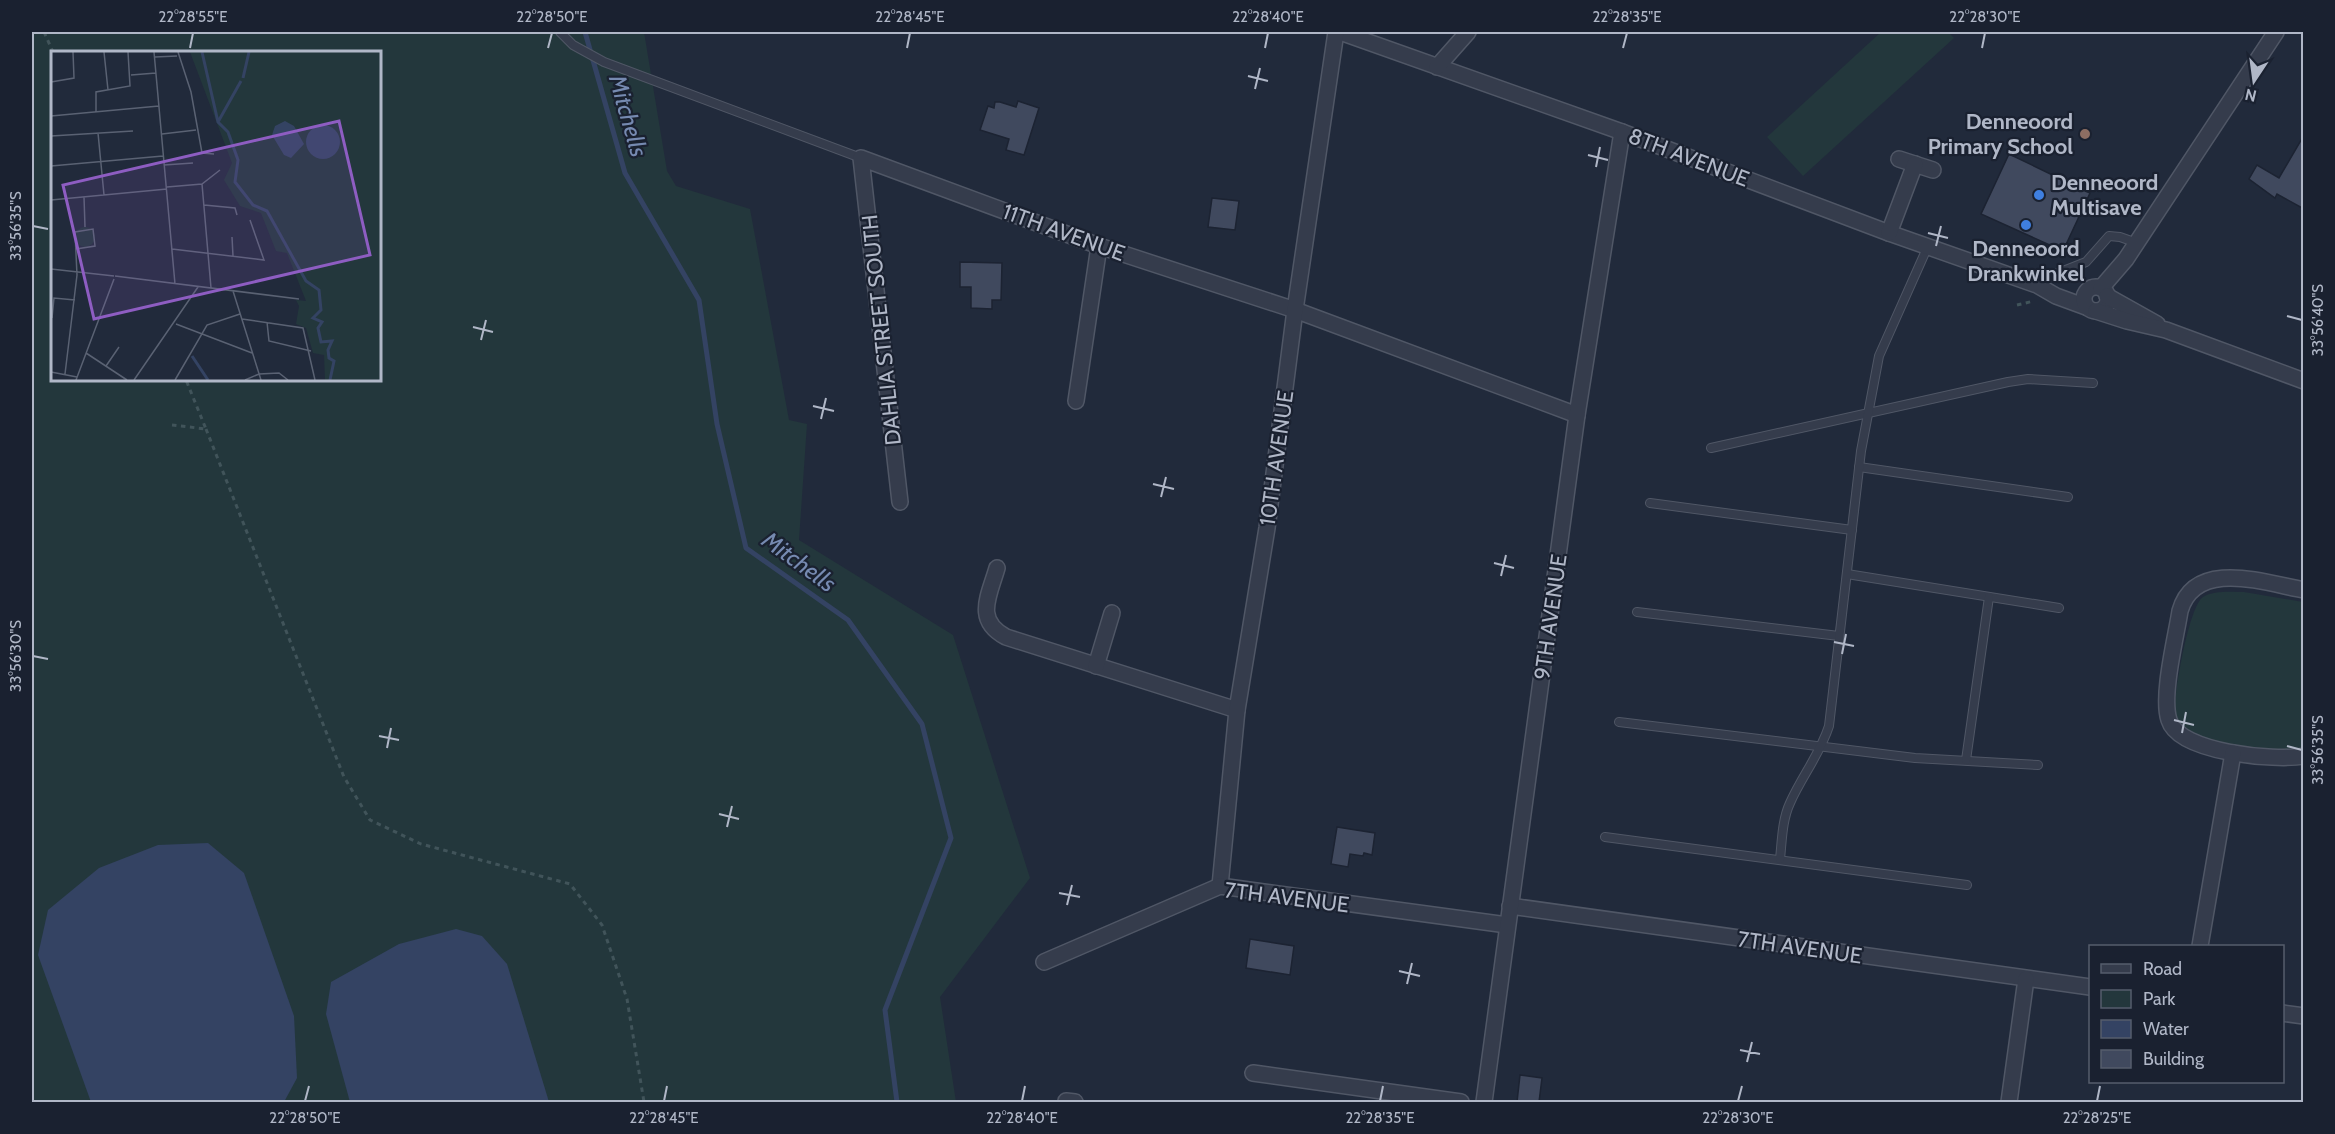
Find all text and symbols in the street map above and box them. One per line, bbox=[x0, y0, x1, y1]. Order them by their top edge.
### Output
text: 22°28'55"E bbox=[159, 8, 227, 26]
text: 22°28'50"E bbox=[516, 8, 588, 26]
text: 22°28'45"E bbox=[875, 8, 945, 26]
text: 22°28'40"E bbox=[1232, 8, 1304, 26]
text: 22°28'35"E bbox=[1593, 8, 1661, 26]
text: 22°28'30"E bbox=[1949, 8, 2021, 26]
inset map bbox=[51, 51, 381, 381]
north arrow bbox=[2224, 51, 2284, 111]
water label: Mitchells bbox=[603, 71, 654, 160]
text: N bbox=[2243, 85, 2258, 106]
place label: Denneoord Primary School bbox=[1928, 108, 2073, 160]
street label: 8TH AVENUE bbox=[1625, 122, 1753, 193]
marker: Denneoord Primary School bbox=[2078, 127, 2092, 141]
place label: Denneoord Multisave bbox=[2051, 169, 2158, 221]
marker: Denneoord Multisave bbox=[2032, 188, 2046, 202]
text: 33°56'35"S bbox=[7, 191, 25, 261]
street label: 11TH AVENUE bbox=[999, 198, 1129, 267]
street label: DAHLIA STREET SOUTH bbox=[856, 213, 907, 447]
marker: Denneoord Drankwinkel bbox=[2019, 218, 2033, 232]
place label: Denneoord Drankwinkel bbox=[1967, 235, 2085, 287]
text: 33°56'40"S bbox=[2309, 284, 2327, 356]
street label: 10TH AVENUE bbox=[1254, 389, 1299, 527]
water label: Mitchells bbox=[756, 525, 842, 598]
street label: 9TH AVENUE bbox=[1528, 553, 1573, 682]
text: 33°56'30"S bbox=[7, 620, 25, 692]
text: 33°56'35"S bbox=[2309, 715, 2327, 785]
street label: 7TH AVENUE bbox=[1223, 876, 1351, 919]
street label: 7TH AVENUE bbox=[1736, 925, 1864, 970]
legend bbox=[2089, 945, 2284, 1083]
text: Road bbox=[2143, 958, 2182, 980]
text: Park bbox=[2143, 988, 2176, 1010]
text: Water bbox=[2143, 1018, 2189, 1040]
text: Building bbox=[2143, 1048, 2205, 1070]
text: 22°28'50"E bbox=[269, 1109, 341, 1127]
text: 22°28'45"E bbox=[629, 1109, 699, 1127]
text: 22°28'40"E bbox=[986, 1109, 1058, 1127]
text: 22°28'35"E bbox=[1346, 1109, 1414, 1127]
text: 22°28'30"E bbox=[1702, 1109, 1774, 1127]
text: 22°28'25"E bbox=[2063, 1109, 2131, 1127]

